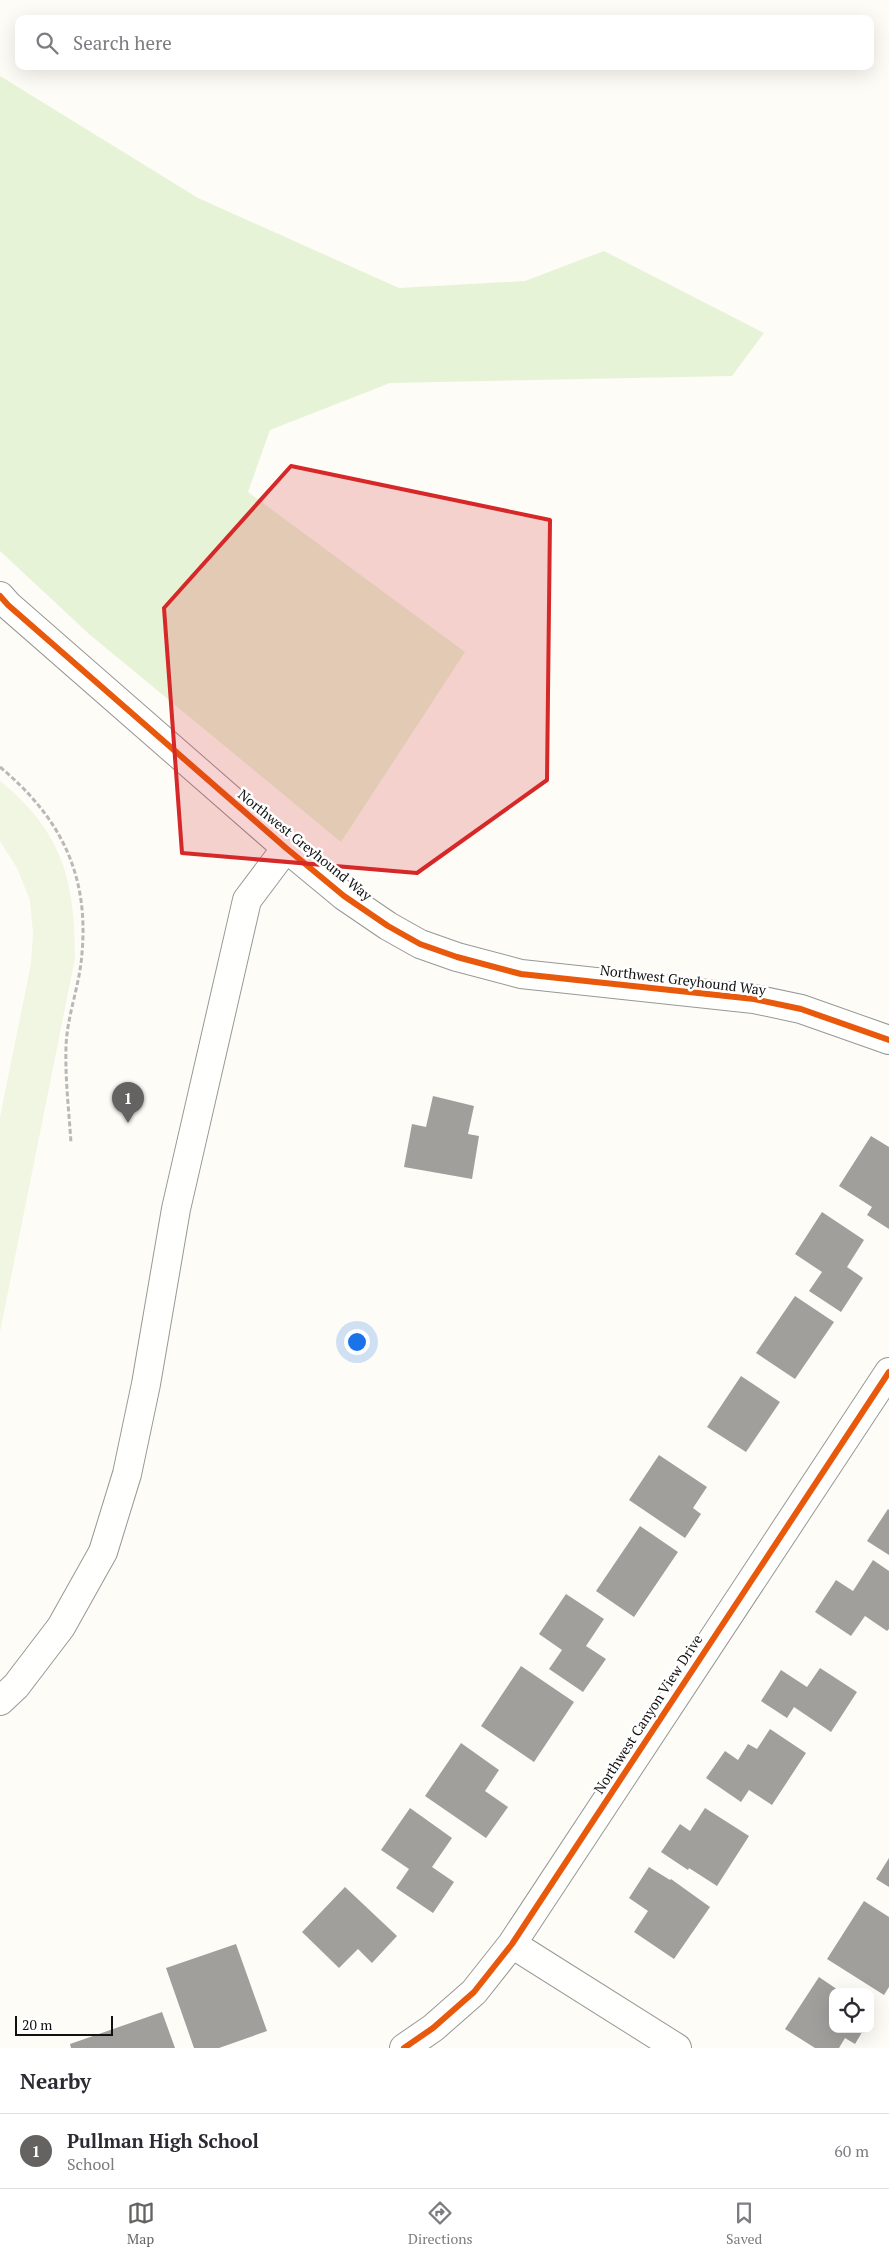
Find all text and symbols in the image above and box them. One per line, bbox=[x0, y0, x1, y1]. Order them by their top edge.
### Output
search box bbox=[15, 15, 874, 70]
icon: search bbox=[33, 29, 61, 57]
text: Search here bbox=[73, 30, 172, 55]
street label: Northwest Greyhound Way bbox=[234, 785, 377, 905]
street label: Northwest Greyhound Way bbox=[599, 960, 768, 999]
pin: 1 bbox=[112, 1082, 144, 1123]
your location bbox=[344, 1329, 370, 1355]
street label: Northwest Canyon View Drive bbox=[589, 1630, 706, 1797]
map controls bbox=[829, 1988, 874, 2033]
button: locate bbox=[829, 1988, 874, 2033]
scale bar bbox=[15, 2013, 112, 2036]
text: 20 m bbox=[22, 2015, 52, 2034]
text: Nearby bbox=[20, 2067, 91, 2095]
text: Pullman High School bbox=[67, 2128, 259, 2153]
text: 1 bbox=[31, 2140, 41, 2162]
text: 60 m bbox=[834, 2140, 869, 2162]
text: School bbox=[67, 2153, 115, 2175]
tab: Map bbox=[127, 2199, 155, 2248]
tab: Directions bbox=[408, 2199, 473, 2248]
tab: Saved bbox=[726, 2199, 762, 2248]

